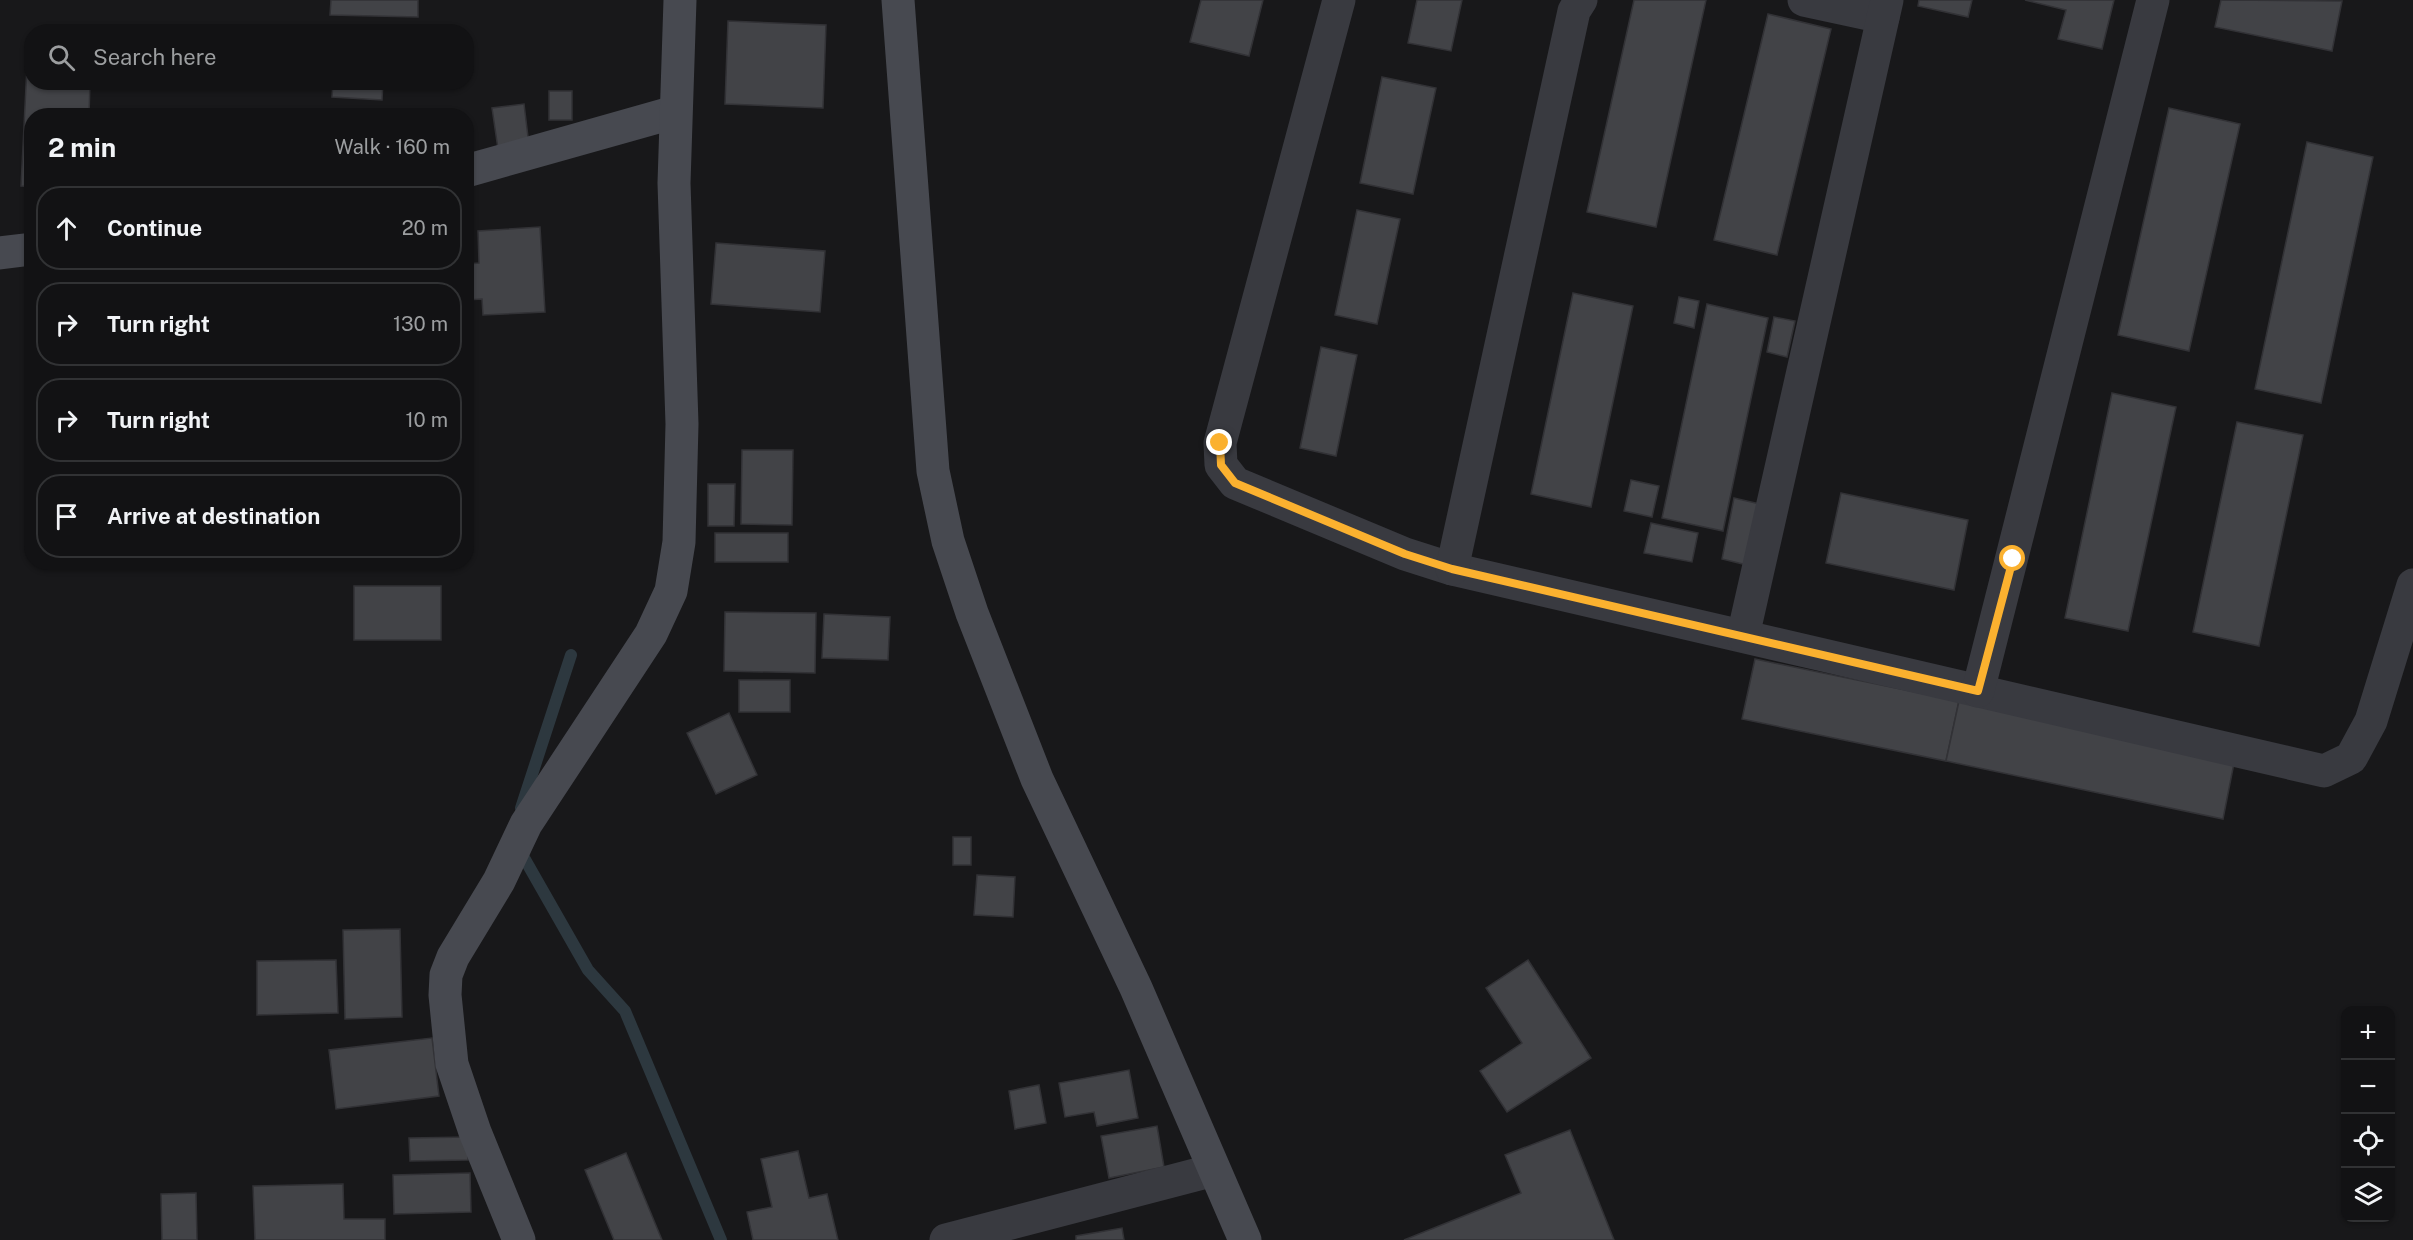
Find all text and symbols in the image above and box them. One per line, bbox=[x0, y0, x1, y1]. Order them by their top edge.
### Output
search box bbox=[24, 24, 474, 90]
icon: search bbox=[45, 41, 78, 74]
text: Search here bbox=[93, 44, 217, 70]
text: 2 min bbox=[48, 132, 116, 163]
text: Walk · 160 m bbox=[335, 135, 450, 159]
icon: ahead bbox=[50, 212, 83, 245]
text: Continue bbox=[107, 215, 202, 241]
text: 20 m bbox=[402, 216, 448, 240]
icon: right bbox=[50, 308, 83, 341]
text: Turn right bbox=[107, 311, 210, 337]
text: 130 m bbox=[393, 312, 448, 336]
icon: right bbox=[50, 404, 83, 437]
text: Turn right bbox=[107, 407, 210, 433]
text: 10 m bbox=[405, 408, 448, 432]
route end bbox=[1206, 429, 1232, 455]
icon: arrive bbox=[50, 500, 83, 533]
text: Arrive at destination bbox=[107, 503, 320, 529]
route start bbox=[1999, 545, 2025, 571]
map controls bbox=[2341, 1006, 2395, 1222]
button: + bbox=[2341, 1006, 2395, 1060]
button: − bbox=[2341, 1060, 2395, 1114]
button: locate bbox=[2341, 1114, 2395, 1168]
button: layers bbox=[2341, 1168, 2395, 1222]

